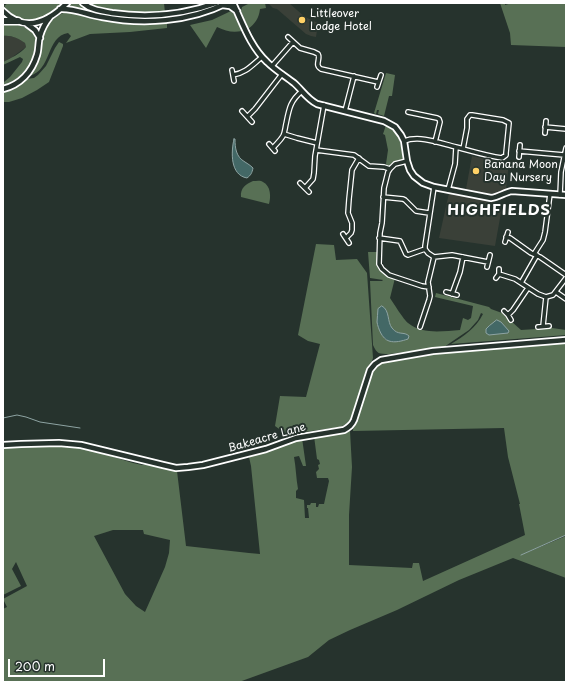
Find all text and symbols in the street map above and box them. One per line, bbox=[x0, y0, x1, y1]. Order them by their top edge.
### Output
place label: Littleover Lodge Hotel bbox=[310, 7, 372, 33]
marker: Littleover Lodge Hotel bbox=[297, 15, 307, 25]
place label: Banana Moon Day Nursery bbox=[484, 158, 558, 184]
marker: Banana Moon Day Nursery bbox=[471, 166, 481, 176]
district label: HIGHFIELDS bbox=[446, 202, 552, 220]
street label: Bakeacre Lane bbox=[227, 421, 307, 455]
scale bar bbox=[10, 651, 107, 677]
text: 200 m bbox=[15, 657, 55, 675]

